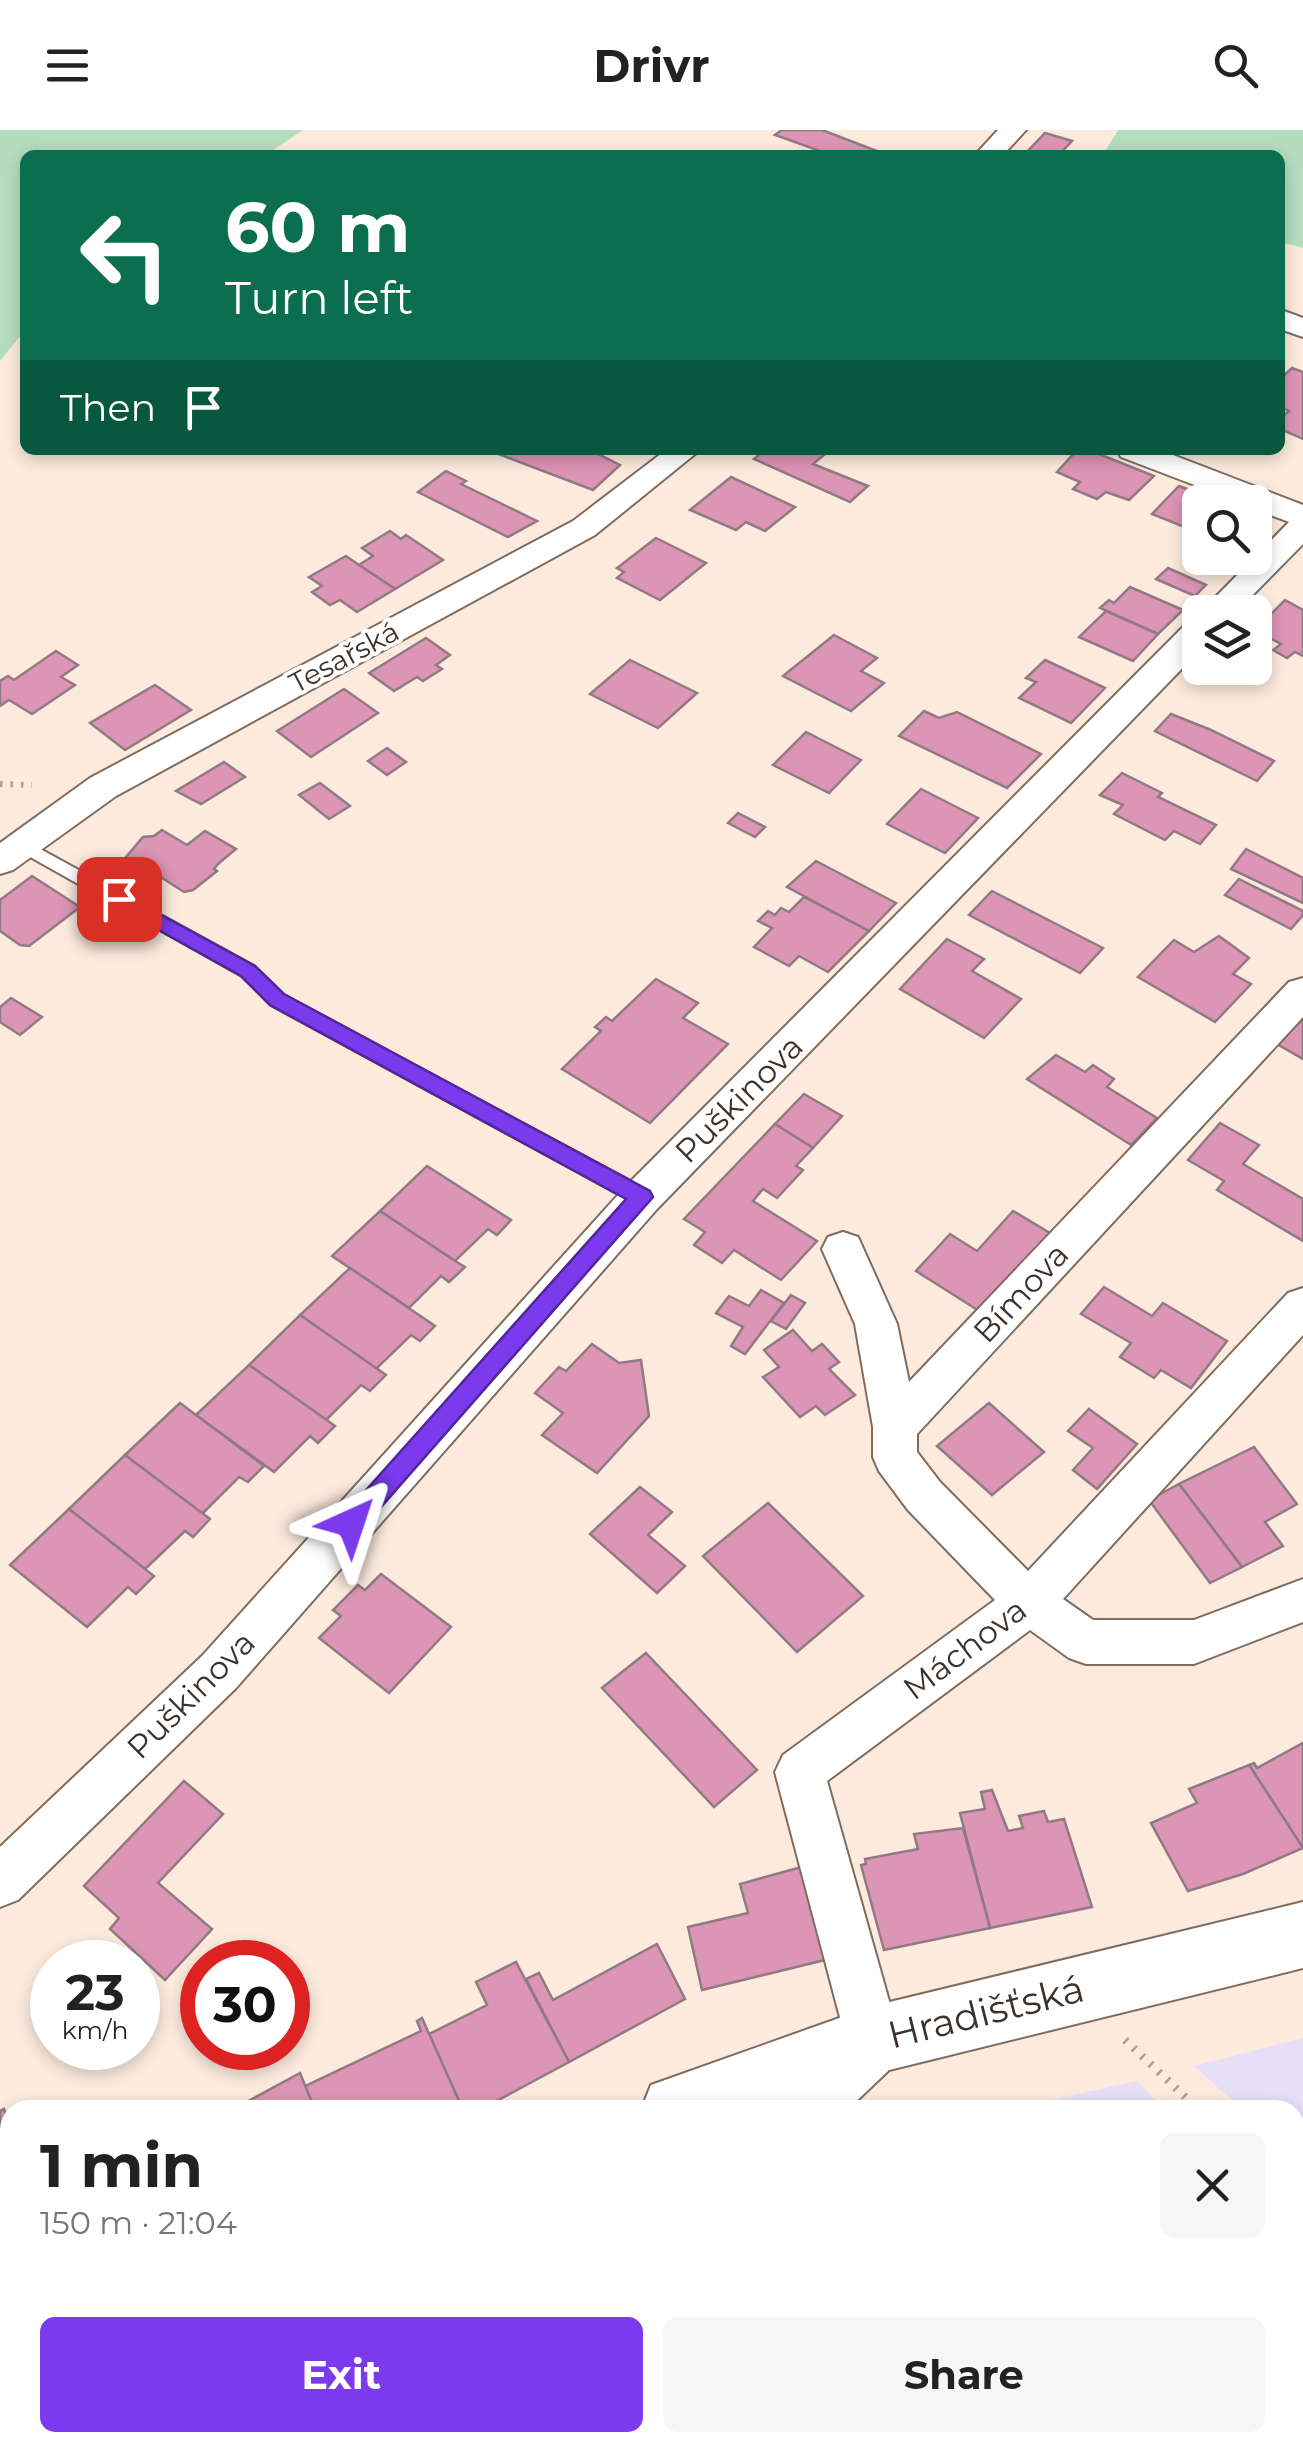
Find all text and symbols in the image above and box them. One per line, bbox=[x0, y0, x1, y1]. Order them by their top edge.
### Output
icon: menu bbox=[40, 38, 95, 93]
text: Drivr bbox=[593, 38, 710, 93]
icon: search bbox=[1208, 38, 1263, 93]
text: 60 m bbox=[225, 184, 410, 270]
icon: left bbox=[60, 190, 190, 320]
text: Turn left bbox=[225, 270, 413, 325]
icon: arrive bbox=[176, 380, 231, 435]
text: Then bbox=[60, 384, 156, 431]
map controls bbox=[1182, 485, 1272, 685]
button: search bbox=[1182, 485, 1272, 575]
button: layers bbox=[1182, 595, 1272, 685]
street label: Tesařská bbox=[283, 614, 405, 700]
pin bbox=[77, 857, 162, 942]
icon: arrive bbox=[92, 872, 147, 927]
street label: Puškinova bbox=[667, 1027, 811, 1171]
street label: Bímova bbox=[965, 1235, 1076, 1351]
position arrow bbox=[299, 1471, 403, 1575]
street label: Máchova bbox=[895, 1590, 1034, 1708]
street label: Puškinova bbox=[119, 1623, 263, 1767]
speed limit sign: 30 bbox=[180, 1940, 310, 2070]
text: 23 bbox=[65, 1962, 125, 2023]
street label: Hradišťská bbox=[883, 1964, 1089, 2059]
text: km/h bbox=[62, 2015, 128, 2045]
text: 1 min bbox=[40, 2129, 203, 2202]
button: close bbox=[1160, 2133, 1265, 2238]
text: 150 m · 21:04 bbox=[40, 2203, 237, 2242]
button: Exit bbox=[40, 2317, 643, 2432]
button: Share bbox=[663, 2317, 1265, 2432]

